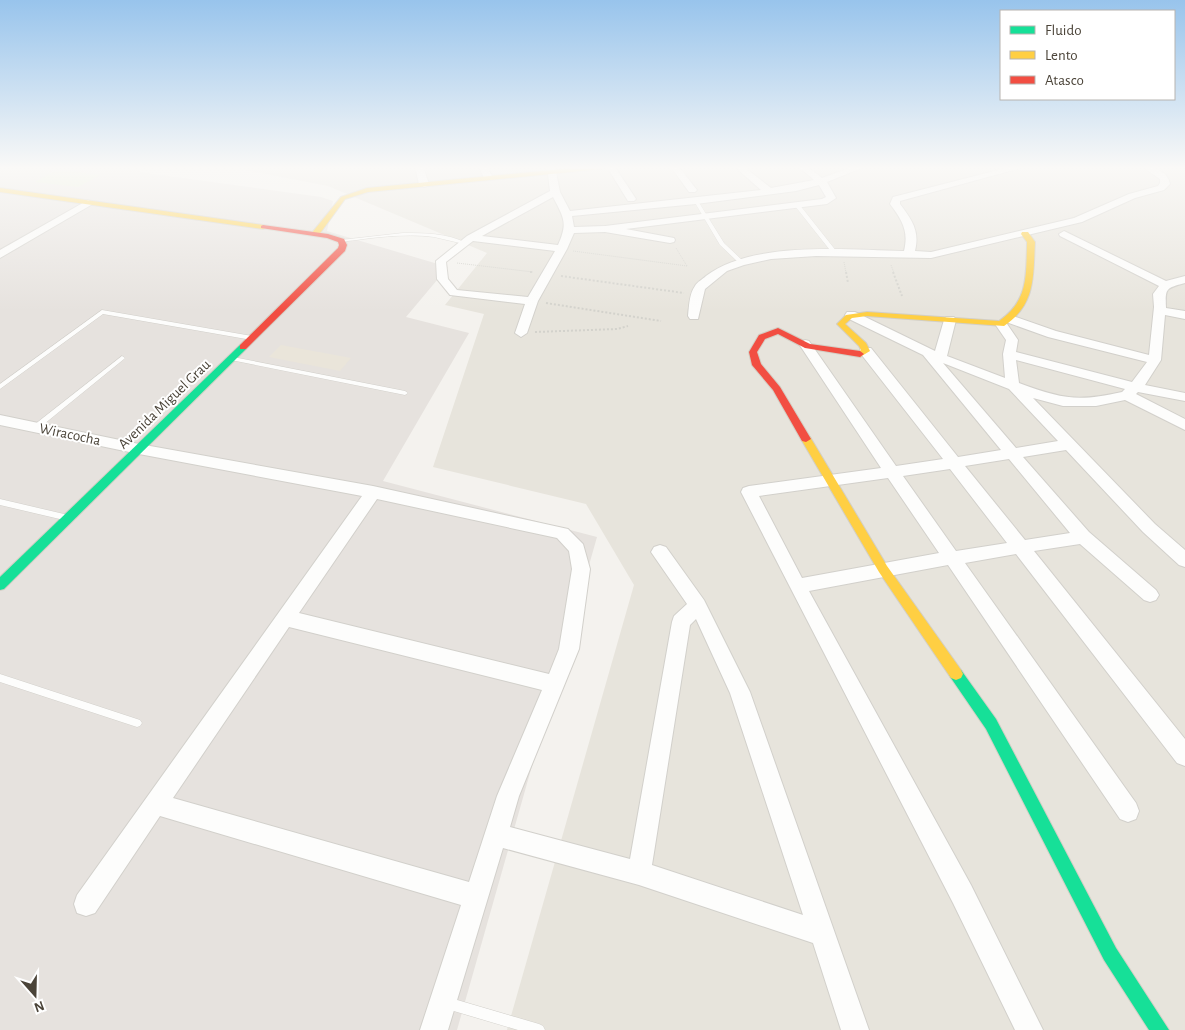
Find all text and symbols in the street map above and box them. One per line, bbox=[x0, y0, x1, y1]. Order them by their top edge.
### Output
legend bbox=[1000, 10, 1175, 100]
text: Fluido bbox=[1045, 23, 1082, 38]
text: Lento bbox=[1045, 48, 1078, 63]
text: Atasco bbox=[1045, 73, 1084, 88]
street label: Avenida Miguel Grau bbox=[115, 357, 213, 452]
street label: Wiracocha bbox=[38, 421, 102, 448]
north arrow bbox=[10, 970, 60, 1020]
text: N bbox=[32, 998, 46, 1015]

